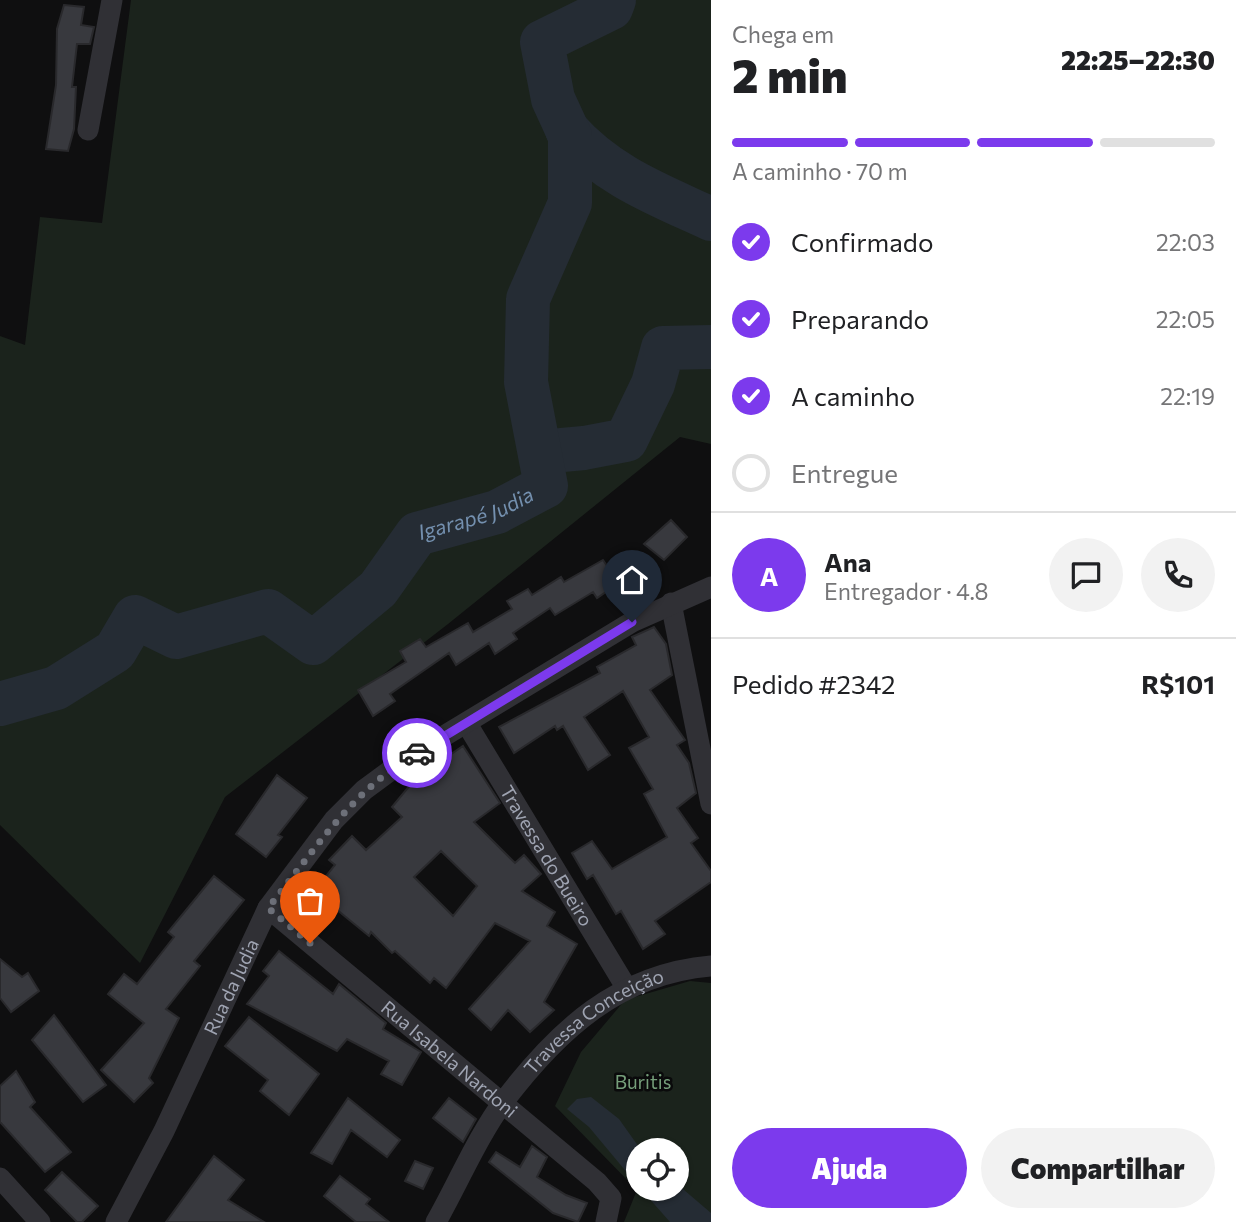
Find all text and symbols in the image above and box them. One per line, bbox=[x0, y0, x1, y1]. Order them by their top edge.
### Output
text: Chega em bbox=[732, 20, 834, 48]
text: 22:25–22:30 bbox=[1061, 44, 1215, 75]
text: 2 min bbox=[732, 46, 848, 102]
text: A caminho · 70 m bbox=[732, 157, 908, 185]
icon: check bbox=[732, 223, 770, 261]
text: Confirmado bbox=[791, 226, 933, 257]
text: 22:03 bbox=[1156, 228, 1215, 256]
icon: check bbox=[732, 300, 770, 338]
text: Preparando bbox=[791, 303, 929, 334]
text: 22:05 bbox=[1156, 305, 1215, 333]
icon: check bbox=[732, 377, 770, 415]
text: A caminho bbox=[791, 380, 915, 411]
text: 22:19 bbox=[1160, 382, 1215, 410]
text: Entregue bbox=[791, 457, 898, 488]
water label: Igarapé Judia bbox=[415, 481, 537, 544]
button: chat bbox=[1049, 538, 1123, 612]
button: phone bbox=[1141, 538, 1215, 612]
text: Ana bbox=[824, 546, 871, 577]
pin bbox=[602, 550, 662, 622]
text: A bbox=[760, 560, 778, 591]
icon: home bbox=[613, 561, 651, 599]
text: Entregador · 4.8 bbox=[824, 577, 989, 605]
text: Pedido #2342 bbox=[732, 668, 895, 699]
text: R$101 bbox=[1141, 668, 1215, 699]
courier bbox=[382, 718, 452, 788]
icon: car bbox=[398, 734, 436, 772]
street label: Travessa do Bueiro bbox=[496, 781, 598, 930]
pin bbox=[280, 871, 340, 943]
icon: bag bbox=[291, 882, 329, 920]
street label: Rua da Judia bbox=[199, 935, 263, 1038]
street label: Travessa Conceição bbox=[519, 964, 666, 1079]
street label: Rua Isabela Nardoni bbox=[377, 995, 522, 1122]
park label: Buritis bbox=[615, 1070, 671, 1093]
button: Ajuda bbox=[732, 1128, 967, 1208]
button: Compartilhar bbox=[981, 1128, 1215, 1208]
map controls bbox=[626, 1138, 689, 1201]
button: locate bbox=[626, 1138, 689, 1201]

